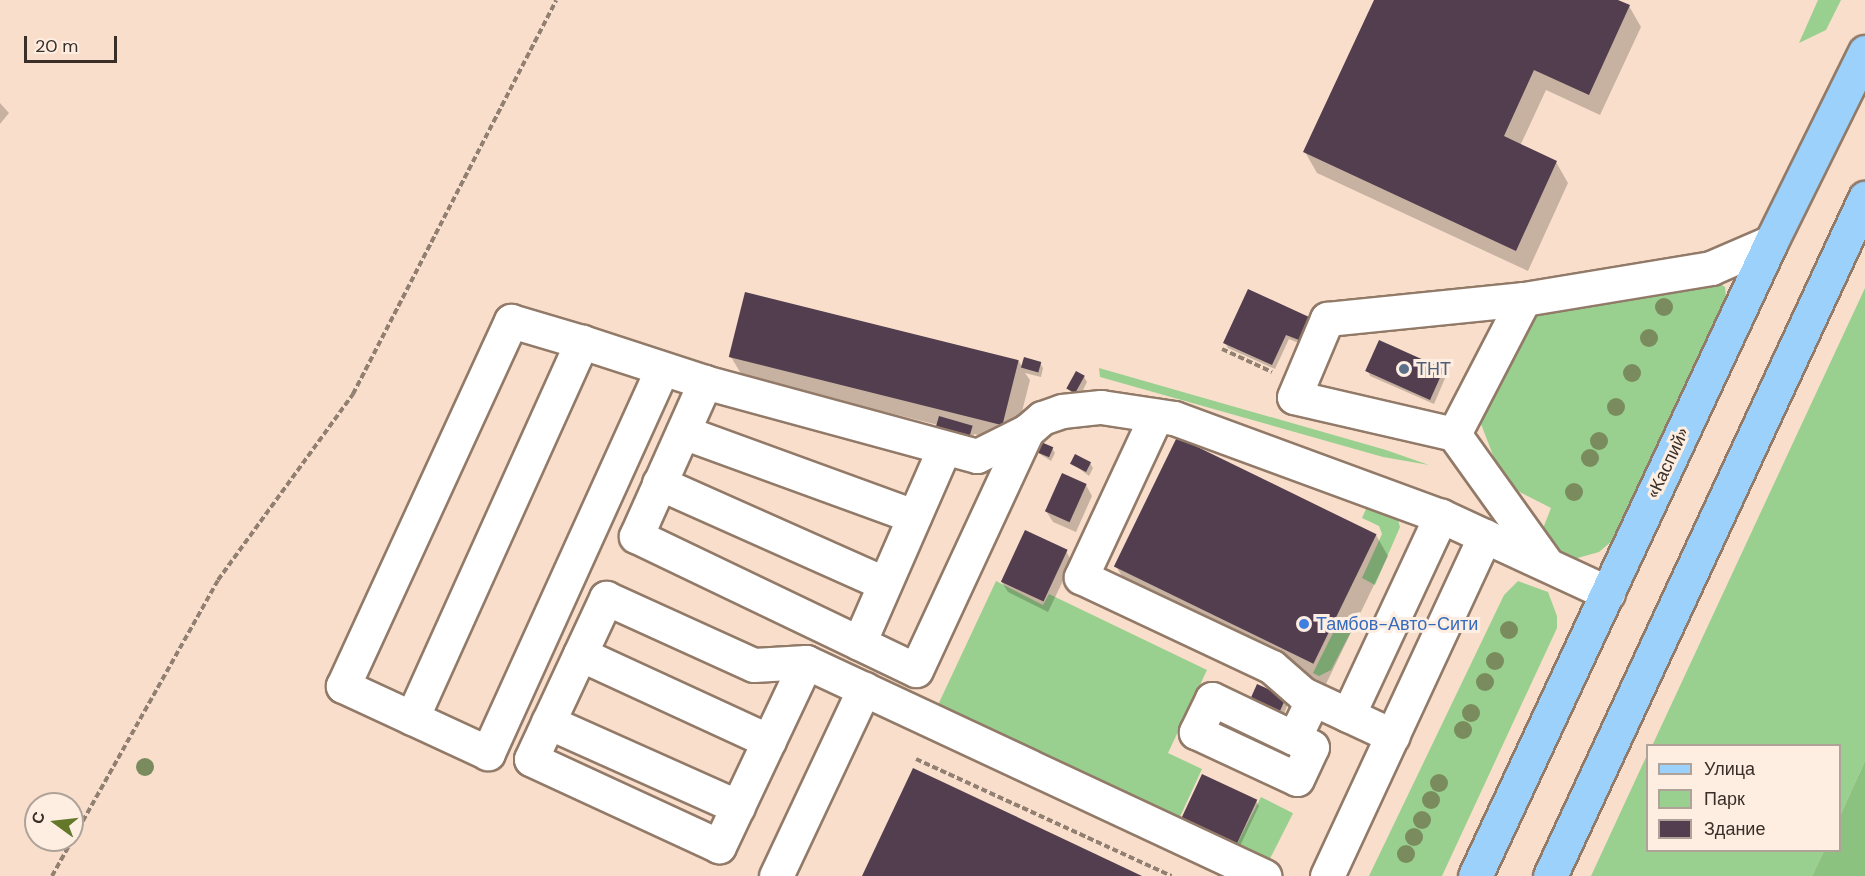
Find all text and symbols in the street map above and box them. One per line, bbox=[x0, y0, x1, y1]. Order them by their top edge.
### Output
scale bar bbox=[27, 24, 120, 62]
text: 20 m bbox=[35, 34, 78, 58]
place label: ТНТ bbox=[1416, 358, 1451, 380]
marker: ТНТ bbox=[1397, 362, 1411, 376]
street label: «Каспий» bbox=[1642, 424, 1694, 502]
place label: Тамбов-Авто-Сити bbox=[1316, 613, 1478, 635]
marker: Тамбов-Авто-Сити bbox=[1297, 617, 1311, 631]
legend bbox=[1646, 744, 1841, 852]
text: Улица bbox=[1704, 757, 1755, 781]
text: Парк bbox=[1704, 787, 1745, 811]
north arrow bbox=[24, 792, 84, 852]
text: С bbox=[26, 809, 50, 826]
text: Здание bbox=[1704, 817, 1765, 841]

